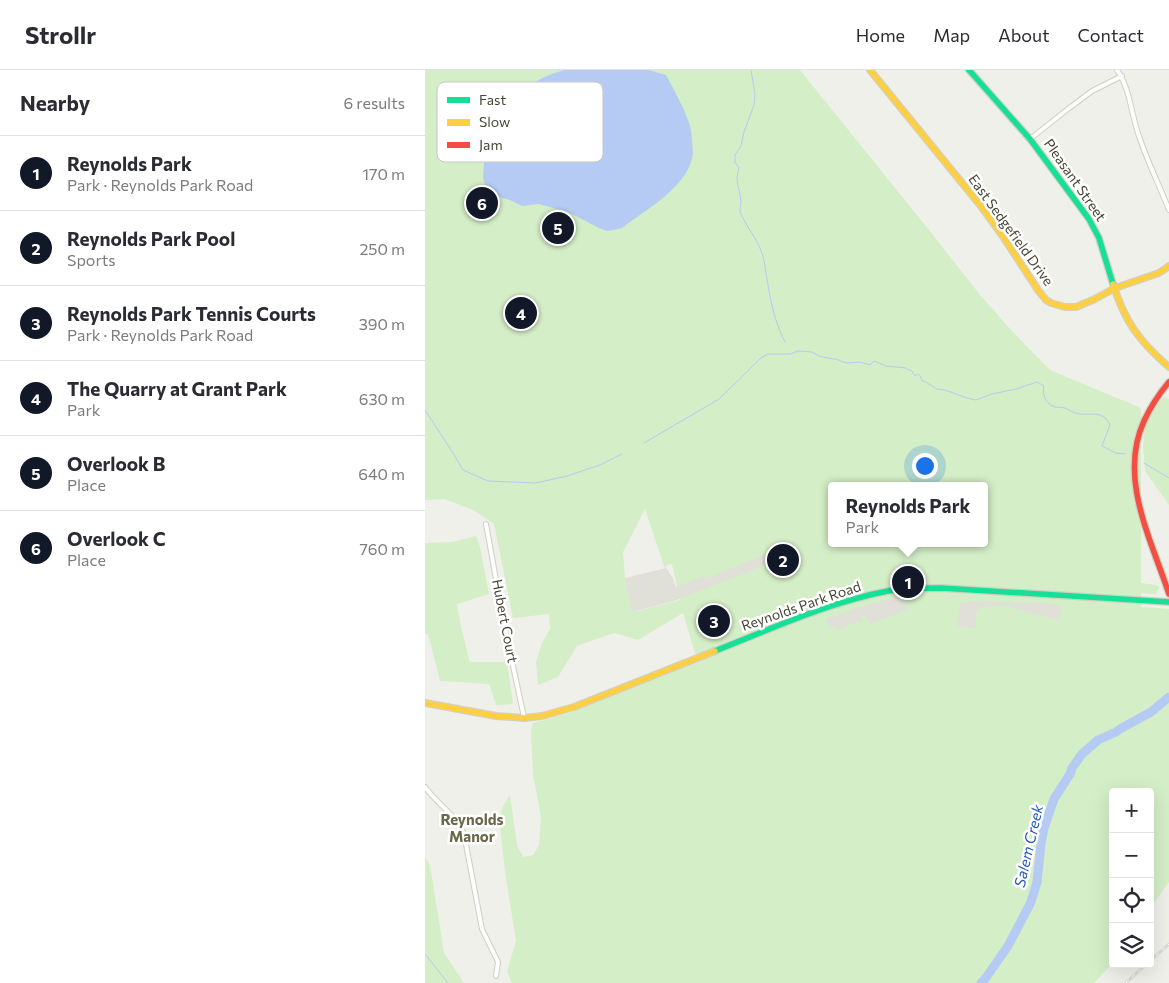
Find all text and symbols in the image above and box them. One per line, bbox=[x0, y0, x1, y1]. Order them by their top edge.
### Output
text: Strollr bbox=[25, 20, 96, 49]
text: Home bbox=[856, 24, 905, 46]
text: Map bbox=[933, 24, 970, 46]
text: About bbox=[998, 24, 1050, 46]
text: Contact bbox=[1078, 24, 1144, 46]
legend bbox=[437, 82, 603, 162]
text: Nearby bbox=[20, 90, 90, 115]
text: Fast bbox=[479, 91, 506, 108]
text: 6 results bbox=[344, 93, 405, 112]
text: Slow bbox=[479, 113, 510, 130]
street label: Pleasant Street bbox=[1041, 135, 1110, 224]
text: Jam bbox=[479, 136, 503, 153]
text: Reynolds Park bbox=[67, 152, 192, 175]
text: 1 bbox=[32, 164, 40, 183]
text: 170 m bbox=[362, 164, 405, 183]
street label: East Sedgefield Drive bbox=[965, 171, 1058, 289]
text: Park · Reynolds Park Road bbox=[67, 175, 253, 194]
pin: 6 bbox=[466, 184, 498, 222]
pin: 5 bbox=[542, 209, 574, 247]
text: Reynolds Park Pool bbox=[67, 227, 235, 250]
text: 2 bbox=[31, 239, 41, 258]
text: 250 m bbox=[359, 239, 405, 258]
text: Sports bbox=[67, 250, 116, 269]
pin: 4 bbox=[505, 294, 537, 332]
text: Reynolds Park Tennis Courts bbox=[67, 302, 316, 325]
text: 3 bbox=[31, 314, 41, 333]
text: 390 m bbox=[359, 314, 405, 333]
text: Park · Reynolds Park Road bbox=[67, 325, 253, 344]
text: The Quarry at Grant Park bbox=[67, 377, 287, 400]
text: 4 bbox=[31, 389, 41, 408]
text: 630 m bbox=[359, 389, 405, 408]
text: Park bbox=[67, 400, 100, 419]
text: Overlook B bbox=[67, 452, 165, 475]
your location bbox=[912, 453, 938, 479]
text: 5 bbox=[31, 464, 41, 483]
text: 640 m bbox=[358, 464, 405, 483]
text: Place bbox=[67, 475, 106, 494]
popup bbox=[828, 482, 988, 547]
text: Reynolds Park bbox=[846, 494, 970, 517]
text: Park bbox=[846, 517, 879, 536]
text: Overlook C bbox=[67, 527, 166, 550]
text: 6 bbox=[31, 539, 41, 558]
text: 760 m bbox=[359, 539, 405, 558]
pin: 2 bbox=[767, 541, 799, 579]
text: Place bbox=[67, 550, 106, 569]
pin: 1 bbox=[892, 563, 924, 601]
street label: Reynolds Park Road bbox=[739, 577, 863, 634]
street label: Hubert Court bbox=[489, 578, 522, 665]
pin: 3 bbox=[698, 602, 730, 640]
map controls bbox=[1109, 788, 1154, 968]
button: + bbox=[1109, 788, 1154, 833]
water label: Salem Creek bbox=[1010, 802, 1046, 889]
district label: Reynolds Manor bbox=[440, 810, 504, 845]
button: − bbox=[1109, 833, 1154, 878]
button: locate bbox=[1109, 878, 1154, 923]
button: layers bbox=[1109, 923, 1154, 968]

